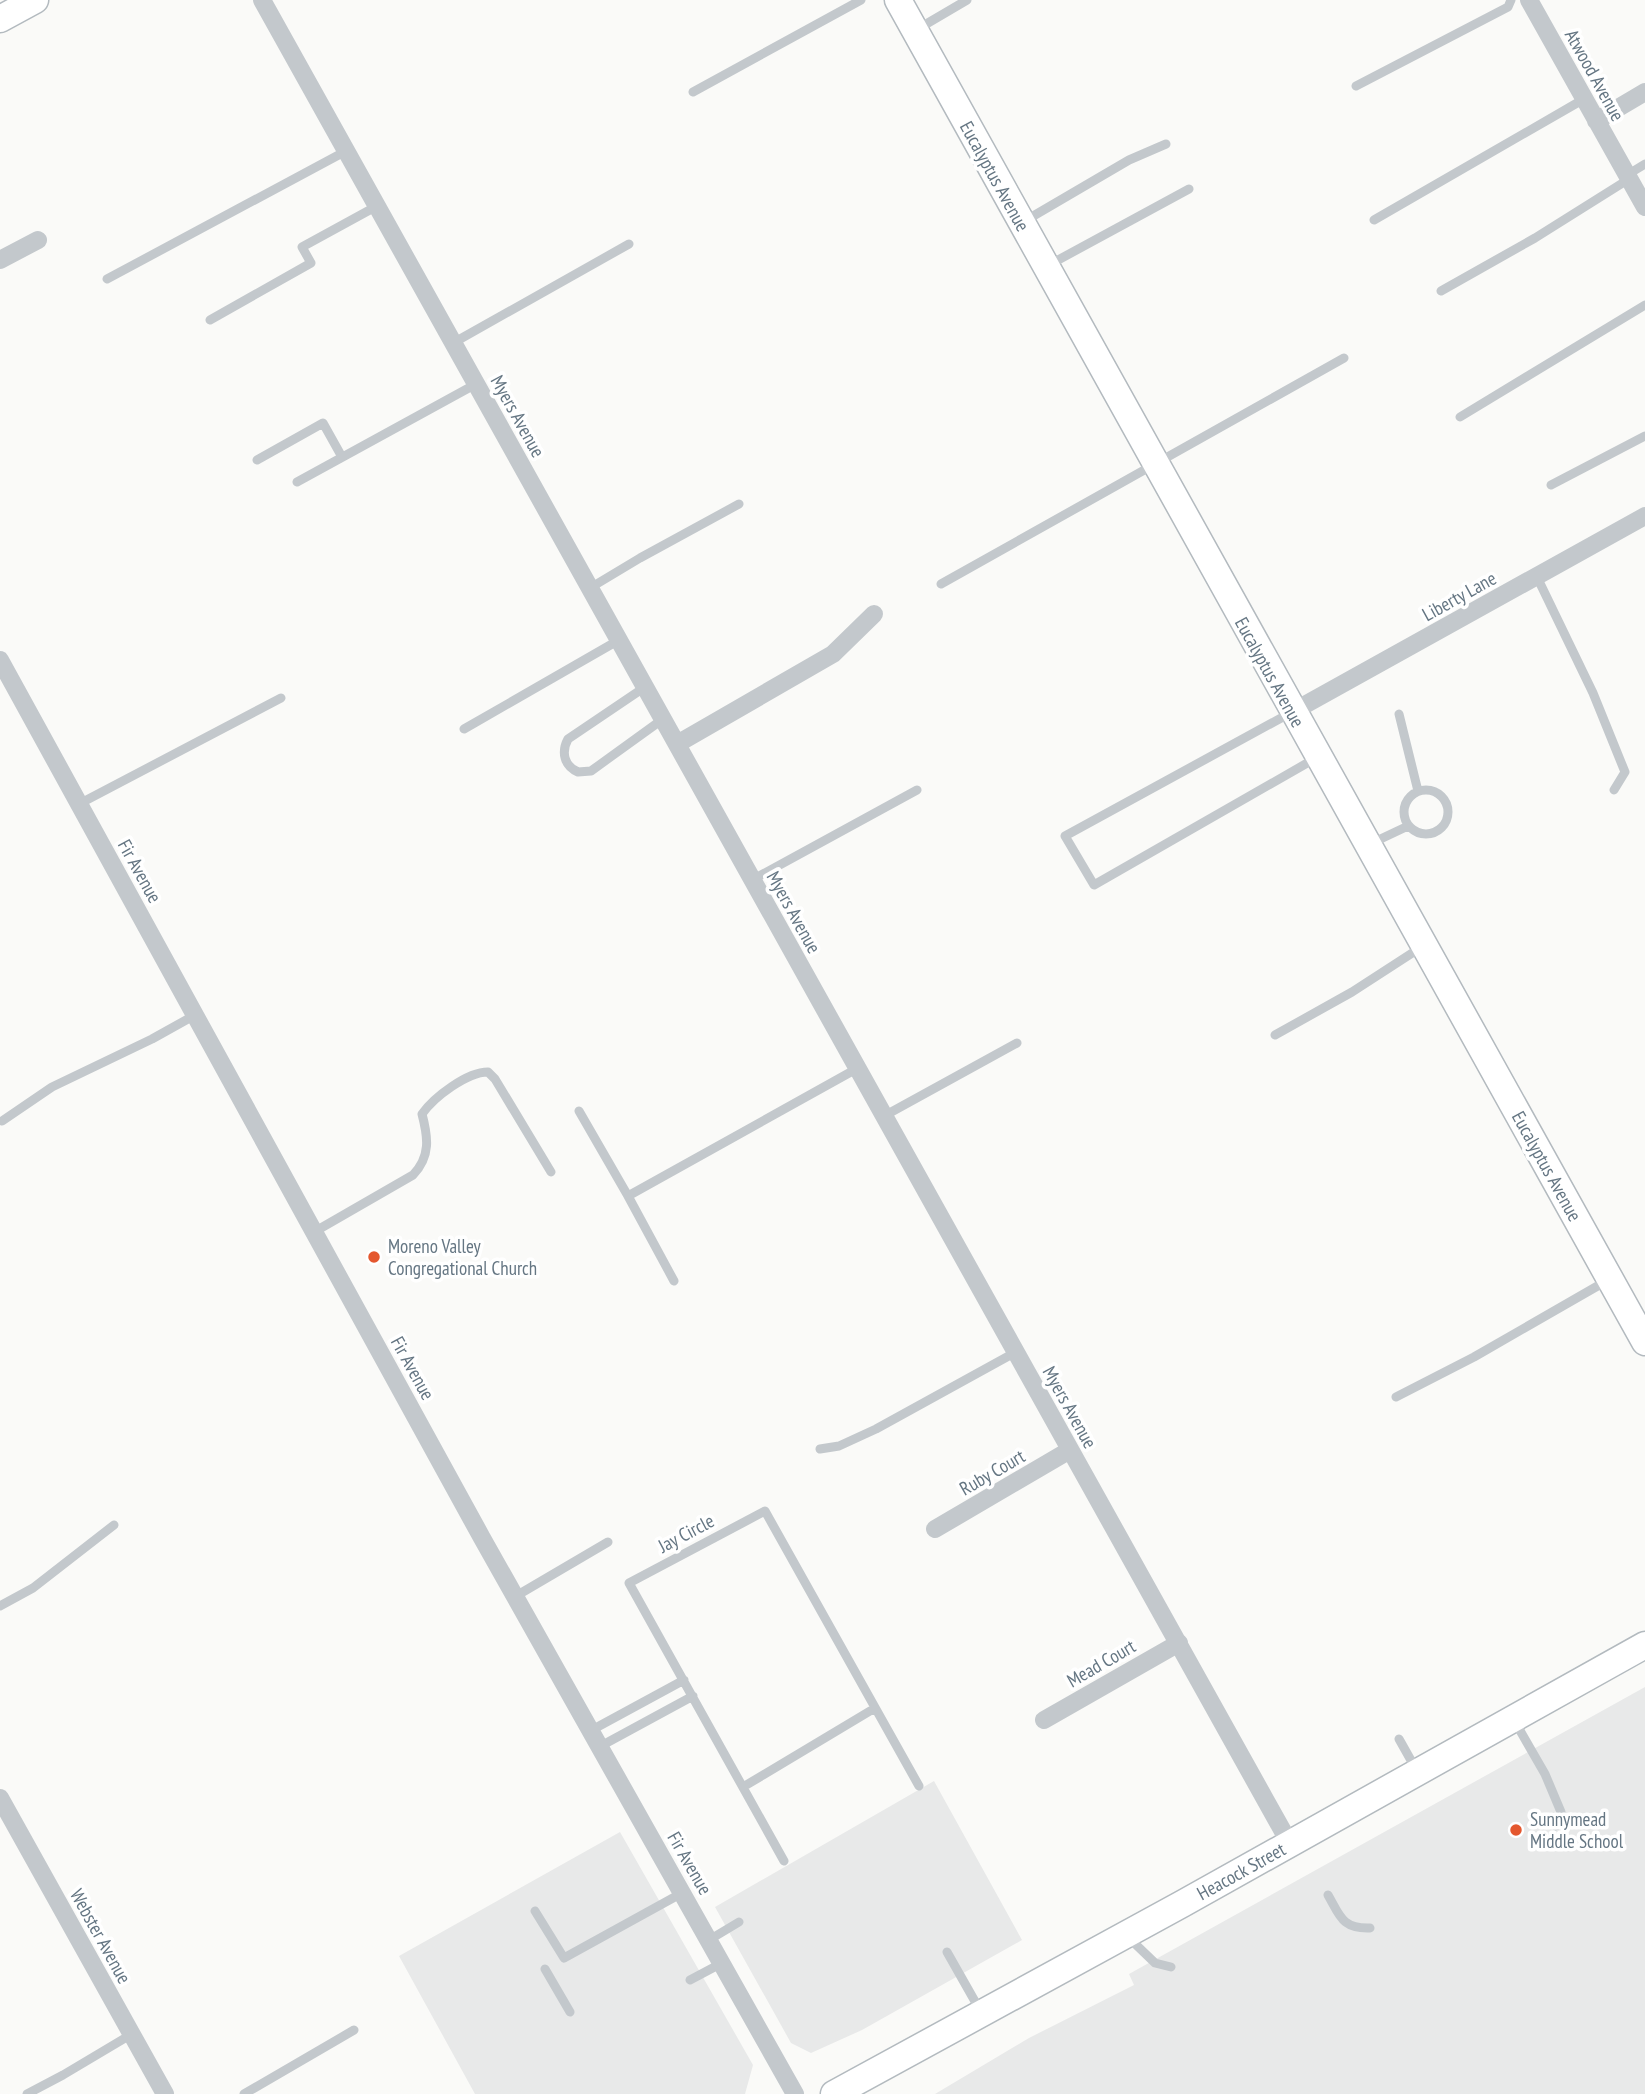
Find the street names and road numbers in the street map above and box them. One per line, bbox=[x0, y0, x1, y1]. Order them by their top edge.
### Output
street label: Atwood Avenue bbox=[1560, 25, 1630, 125]
street label: Eucalyptus Avenue bbox=[955, 117, 1035, 235]
street label: Myers Avenue bbox=[486, 371, 550, 461]
street label: Liberty Lane bbox=[1418, 566, 1500, 626]
street label: Eucalyptus Avenue bbox=[1230, 613, 1310, 731]
street label: Fir Avenue bbox=[113, 835, 167, 907]
street label: Myers Avenue bbox=[762, 867, 826, 957]
street label: Eucalyptus Avenue bbox=[1507, 1107, 1587, 1225]
street label: Fir Avenue bbox=[386, 1332, 440, 1404]
street label: Myers Avenue bbox=[1038, 1362, 1102, 1452]
street label: Ruby Court bbox=[955, 1443, 1030, 1500]
street label: Jay Circle bbox=[653, 1508, 718, 1558]
street label: Mead Court bbox=[1062, 1633, 1140, 1692]
street label: Fir Avenue bbox=[662, 1827, 718, 1899]
street label: Heacock Street bbox=[1193, 1837, 1290, 1905]
street label: Webster Avenue bbox=[65, 1885, 137, 1988]

